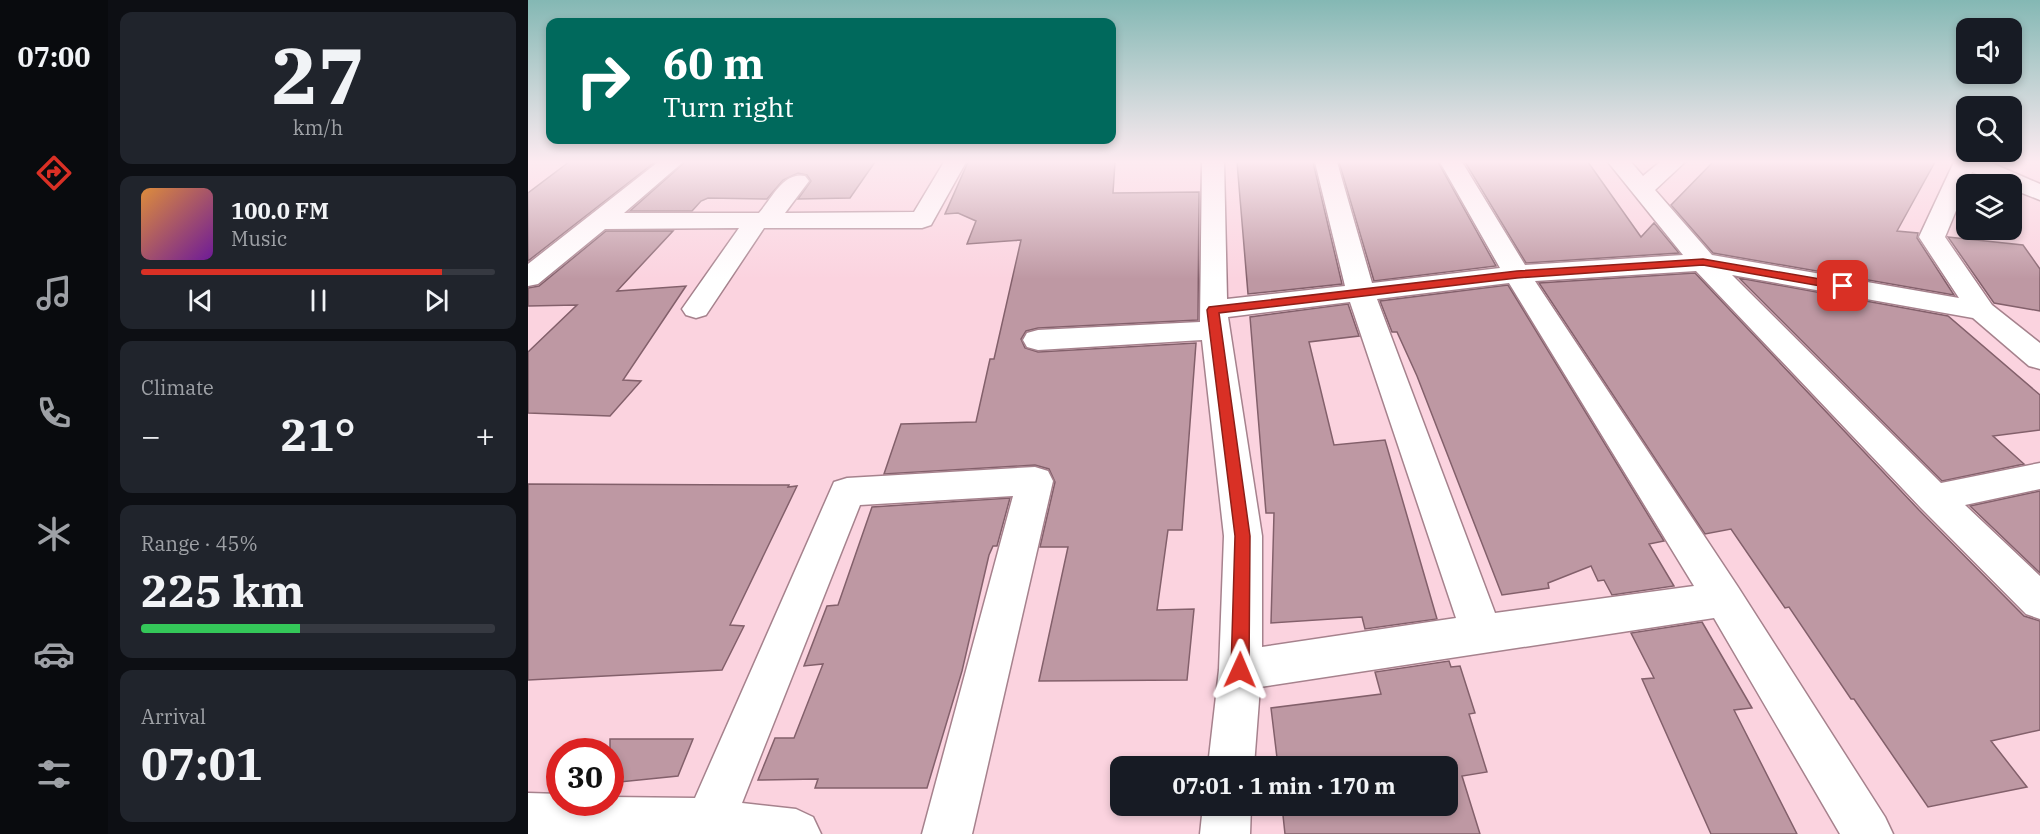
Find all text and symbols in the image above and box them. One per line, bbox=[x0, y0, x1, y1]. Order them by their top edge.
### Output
map controls bbox=[1956, 18, 2022, 240]
button: sound bbox=[1956, 18, 2022, 84]
text: 27 bbox=[271, 24, 365, 125]
text: 60 m bbox=[663, 36, 764, 91]
text: 07:00 bbox=[18, 39, 90, 74]
icon: right bbox=[564, 42, 642, 120]
text: Turn right bbox=[663, 89, 794, 124]
button: search bbox=[1956, 96, 2022, 162]
text: km/h bbox=[293, 114, 343, 141]
icon: directions bbox=[33, 152, 75, 194]
button: layers bbox=[1956, 174, 2022, 240]
text: 100.0 FM bbox=[231, 196, 329, 225]
text: Music bbox=[231, 225, 287, 252]
pin bbox=[1817, 260, 1868, 311]
icon: arrive bbox=[1826, 269, 1859, 302]
icon: music bbox=[33, 272, 75, 314]
icon: previous bbox=[184, 284, 217, 317]
icon: pause bbox=[302, 284, 335, 317]
icon: next bbox=[420, 284, 453, 317]
text: Climate bbox=[141, 374, 214, 401]
icon: phone bbox=[33, 392, 75, 434]
text: 21° bbox=[280, 405, 356, 463]
text: − bbox=[141, 414, 161, 457]
text: + bbox=[475, 414, 495, 457]
icon: climate bbox=[33, 513, 75, 555]
text: Range · 45% bbox=[141, 530, 258, 557]
text: 225 km bbox=[141, 561, 304, 619]
icon: car bbox=[33, 633, 75, 675]
position arrow bbox=[1208, 638, 1272, 702]
text: Arrival bbox=[141, 703, 206, 730]
text: 07:01 bbox=[141, 734, 263, 792]
speed limit sign: 30 bbox=[546, 738, 624, 816]
icon: filters bbox=[33, 753, 75, 795]
text: 07:01 · 1 min · 170 m bbox=[1172, 771, 1396, 800]

